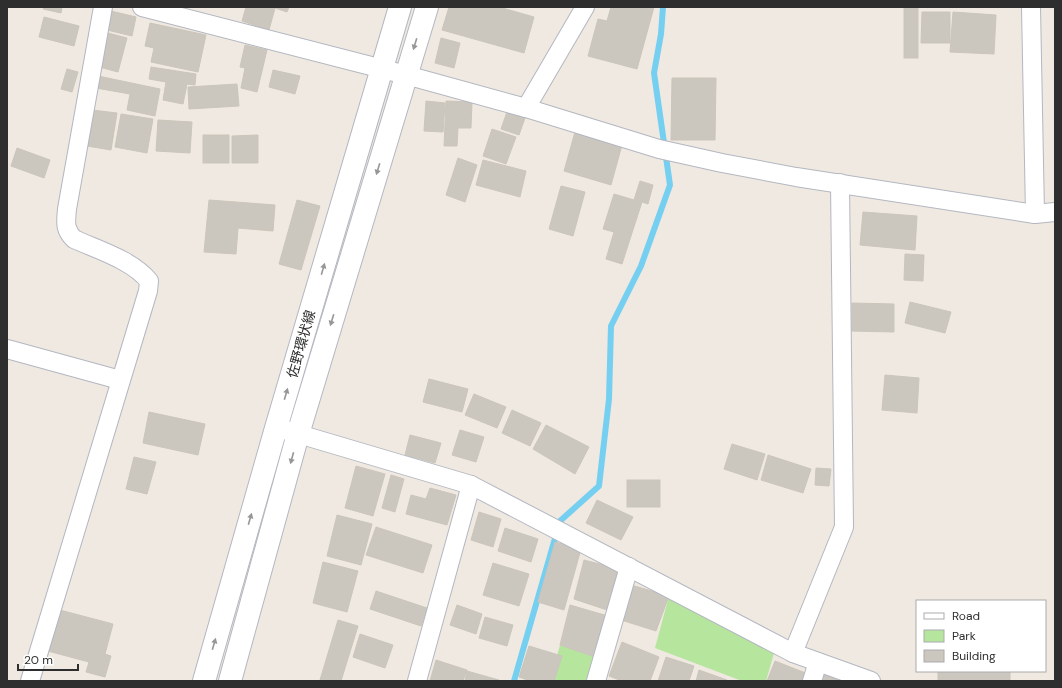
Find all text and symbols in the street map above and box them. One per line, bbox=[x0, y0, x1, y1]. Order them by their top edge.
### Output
one-way arrow bbox=[412, 39, 418, 51]
one-way arrow bbox=[375, 163, 381, 175]
one-way arrow bbox=[320, 263, 326, 275]
street label: 佐野環状線 bbox=[283, 308, 319, 380]
one-way arrow bbox=[329, 314, 335, 326]
one-way arrow bbox=[283, 387, 289, 399]
one-way arrow bbox=[288, 452, 294, 464]
one-way arrow bbox=[247, 512, 253, 524]
legend bbox=[916, 600, 1046, 672]
text: Road bbox=[952, 608, 980, 624]
text: Park bbox=[952, 628, 976, 644]
one-way arrow bbox=[211, 637, 217, 649]
scale bar bbox=[18, 646, 78, 672]
text: Building bbox=[952, 648, 996, 664]
text: 20 m bbox=[24, 652, 53, 668]

